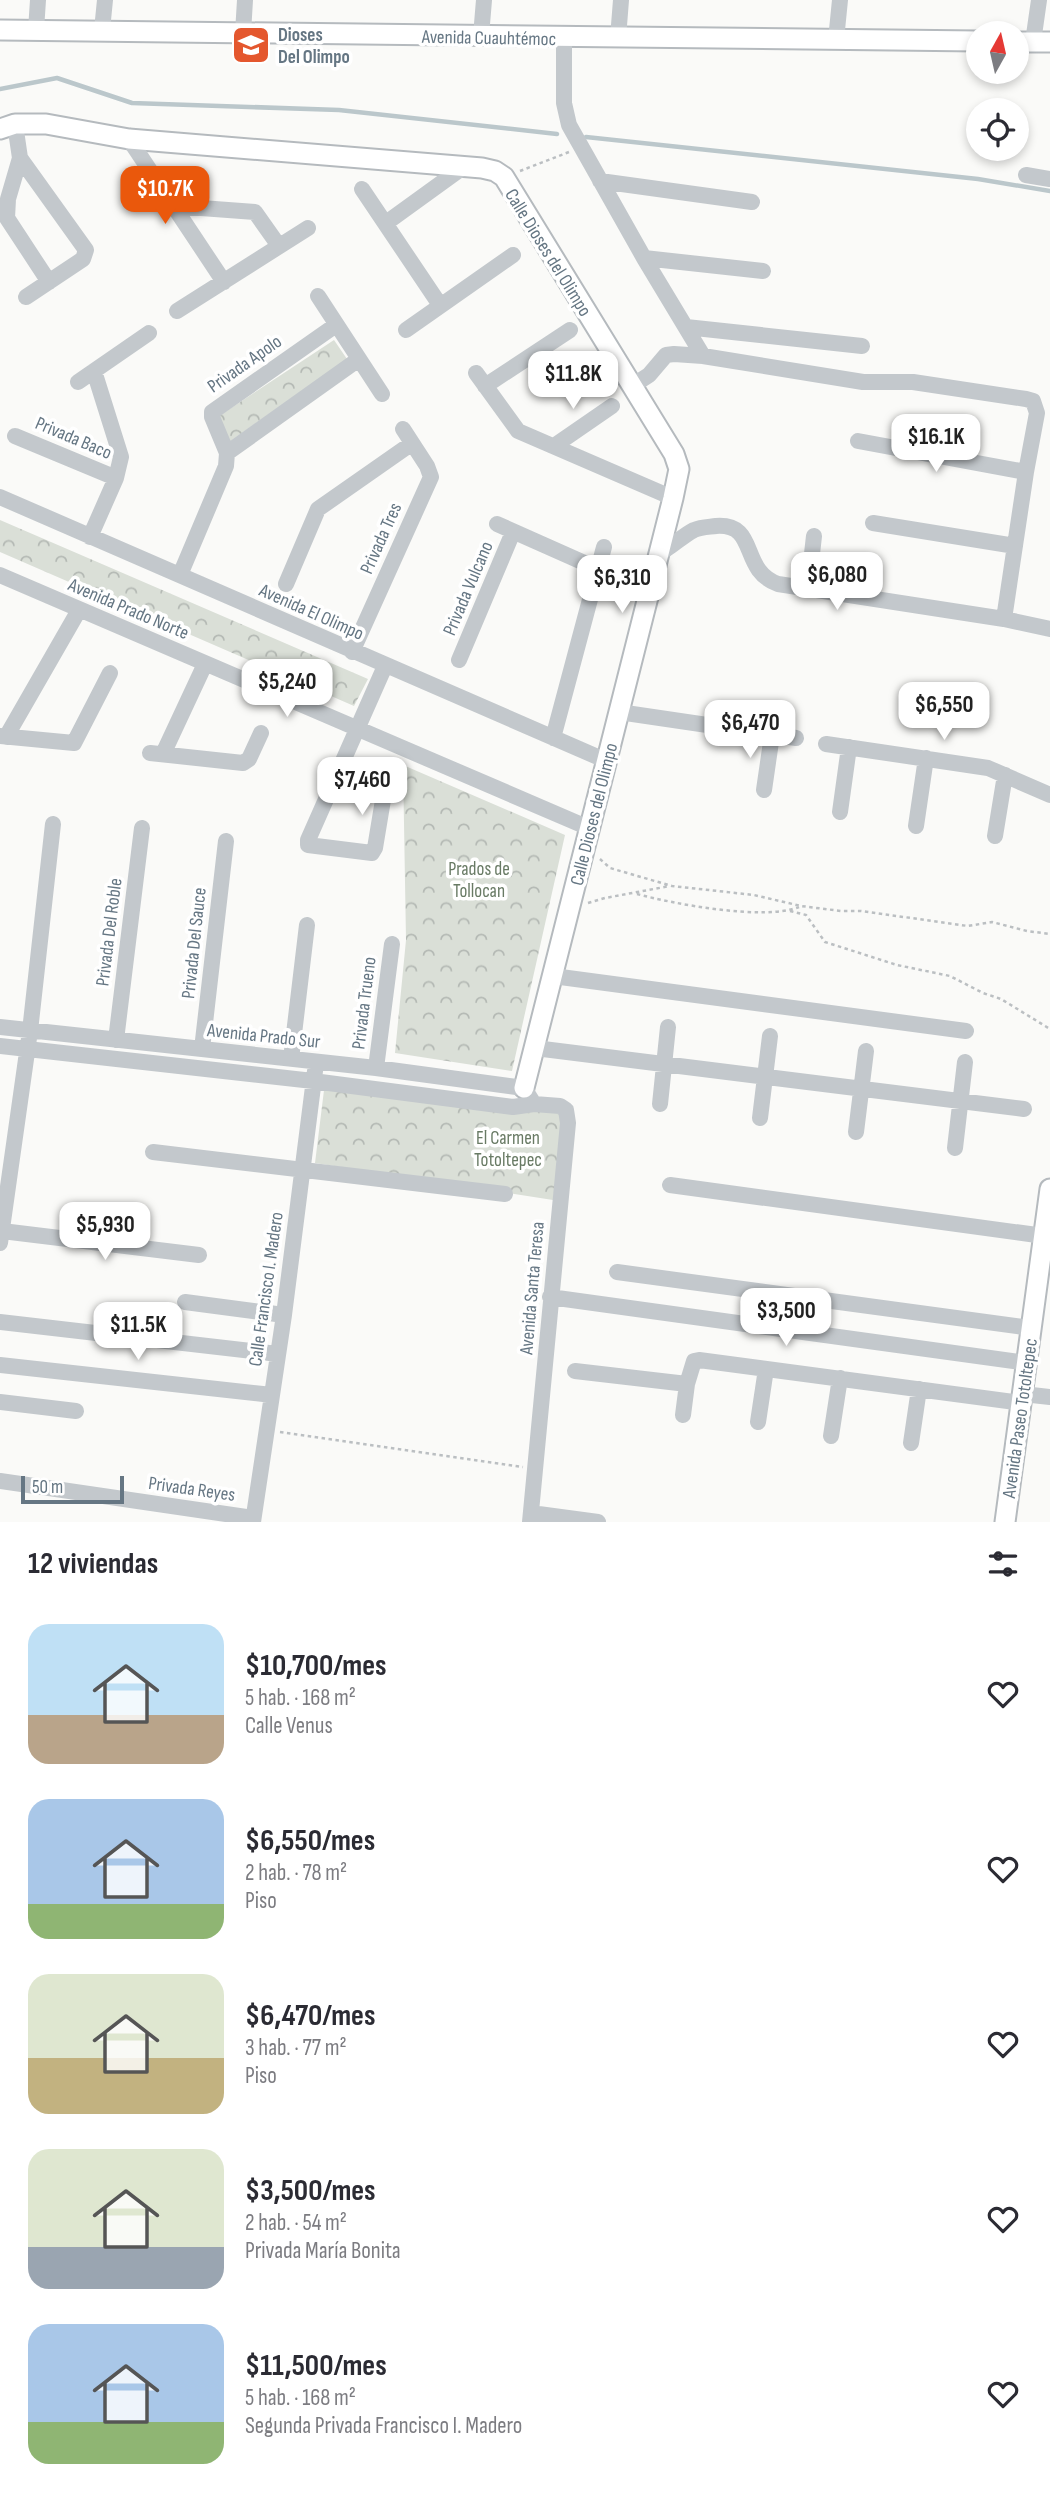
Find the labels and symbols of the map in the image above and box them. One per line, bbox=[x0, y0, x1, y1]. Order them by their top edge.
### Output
north arrow bbox=[966, 21, 1029, 84]
school or university icon: Dioses Del Olimpo bbox=[230, 24, 272, 66]
place label: Dioses Del Olimpo bbox=[278, 24, 350, 69]
street label: Avenida Cuauhtémoc bbox=[421, 26, 556, 51]
pin: $10.7K bbox=[108, 166, 222, 226]
street label: Calle Dioses del Olimpo bbox=[499, 185, 596, 321]
street label: Privada Apolo bbox=[203, 330, 286, 398]
pin: $11.8K bbox=[516, 352, 630, 411]
street label: Privada Baco bbox=[32, 412, 115, 465]
pin: $16.1K bbox=[879, 414, 993, 474]
street label: Privada Tres bbox=[355, 499, 407, 578]
street label: Privada Vulcano bbox=[438, 538, 499, 639]
pin: $6,080 bbox=[780, 552, 894, 612]
pin: $6,310 bbox=[565, 556, 679, 615]
street label: Avenida Prado Norte bbox=[64, 573, 192, 645]
street label: Avenida El Olimpo bbox=[255, 579, 367, 646]
pin: $5,240 bbox=[230, 660, 344, 719]
pin: $6,550 bbox=[887, 682, 1001, 742]
pin: $6,470 bbox=[693, 700, 807, 760]
street label: Calle Dioses del Olimpo bbox=[566, 741, 623, 888]
pin: $7,460 bbox=[305, 758, 419, 817]
park label: Prados de Tollocan bbox=[448, 858, 510, 903]
street label: Privada Del Roble bbox=[91, 877, 128, 988]
street label: Privada Del Sauce bbox=[177, 886, 212, 1000]
street label: Privada Trueno bbox=[347, 956, 382, 1051]
street label: Avenida Prado Sur bbox=[205, 1019, 322, 1054]
park label: El Carmen Totoltepec bbox=[474, 1127, 542, 1172]
pin: $5,930 bbox=[48, 1202, 162, 1262]
street label: Calle Francisco I. Madero bbox=[244, 1210, 289, 1368]
street label: Avenida Santa Teresa bbox=[515, 1221, 550, 1357]
pin: $3,500 bbox=[729, 1288, 843, 1348]
pin: $11.5K bbox=[81, 1302, 195, 1362]
street label: Avenida Paseo Totoltepec bbox=[998, 1337, 1043, 1500]
street label: Privada Reyes bbox=[147, 1472, 237, 1507]
scale bar bbox=[21, 1473, 124, 1505]

